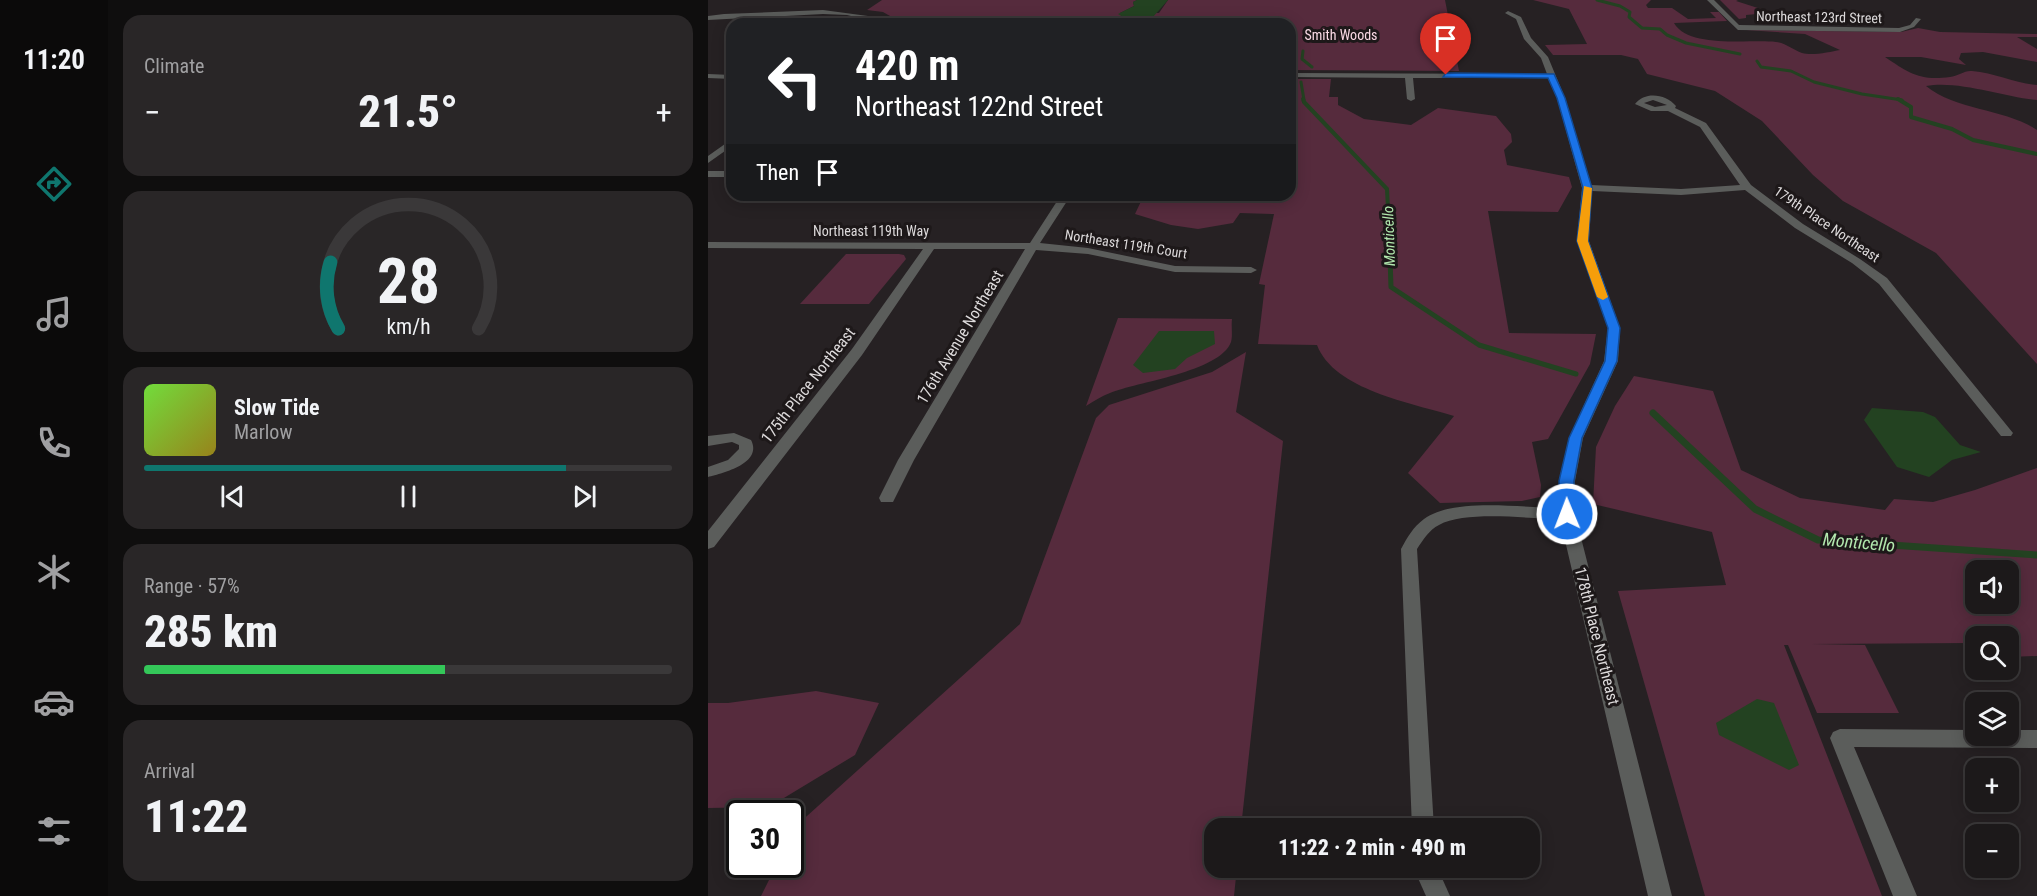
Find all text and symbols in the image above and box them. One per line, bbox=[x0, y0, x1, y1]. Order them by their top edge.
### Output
street label: Northeast 123rd Street bbox=[1756, 8, 1882, 26]
pin bbox=[1420, 13, 1471, 75]
icon: arrive bbox=[1429, 22, 1462, 55]
park label: Smith Woods bbox=[1305, 27, 1377, 43]
text: 420 m bbox=[855, 41, 960, 90]
icon: left bbox=[756, 42, 834, 120]
text: 11:20 bbox=[23, 44, 85, 76]
text: Climate bbox=[144, 54, 204, 78]
text: 21.5° bbox=[358, 85, 458, 138]
text: Northeast 122nd Street bbox=[855, 91, 1103, 123]
text: − bbox=[144, 93, 161, 132]
text: + bbox=[656, 93, 672, 132]
icon: arrive bbox=[811, 156, 844, 189]
text: Then bbox=[756, 160, 799, 185]
icon: directions bbox=[33, 163, 75, 205]
street label: 179th Place Northeast bbox=[1771, 183, 1883, 265]
water label: Monticello bbox=[1379, 205, 1399, 267]
street label: Northeast 119th Way bbox=[813, 223, 929, 239]
street label: Northeast 119th Court bbox=[1064, 226, 1188, 262]
text: 28 bbox=[376, 245, 440, 318]
street label: 176th Avenue Northeast bbox=[913, 267, 1008, 407]
icon: music bbox=[33, 293, 75, 335]
text: km/h bbox=[386, 314, 430, 339]
street label: 175th Place Northeast bbox=[757, 323, 859, 447]
text: Slow Tide bbox=[234, 395, 320, 420]
text: Marlow bbox=[234, 420, 292, 444]
icon: phone bbox=[33, 422, 75, 464]
icon: previous bbox=[216, 480, 249, 513]
icon: pause bbox=[392, 480, 425, 513]
icon: next bbox=[568, 480, 601, 513]
position arrow bbox=[1535, 482, 1599, 546]
water label: Monticello bbox=[1822, 528, 1896, 556]
icon: climate bbox=[33, 551, 75, 593]
map controls bbox=[1965, 560, 2019, 878]
button: sound bbox=[1965, 560, 2019, 614]
street label: 178th Place Northeast bbox=[1571, 565, 1623, 707]
text: Range · 57% bbox=[144, 574, 240, 598]
text: 285 km bbox=[144, 605, 278, 658]
button: search bbox=[1965, 626, 2019, 680]
icon: car bbox=[33, 681, 75, 723]
button: layers bbox=[1965, 692, 2019, 746]
button: + bbox=[1965, 758, 2019, 812]
text: Arrival bbox=[144, 759, 195, 783]
text: 11:22 bbox=[144, 790, 248, 843]
speed limit sign: 30 bbox=[726, 800, 804, 878]
icon: filters bbox=[33, 810, 75, 852]
button: − bbox=[1965, 824, 2019, 878]
text: 11:22 · 2 min · 490 m bbox=[1278, 835, 1466, 860]

